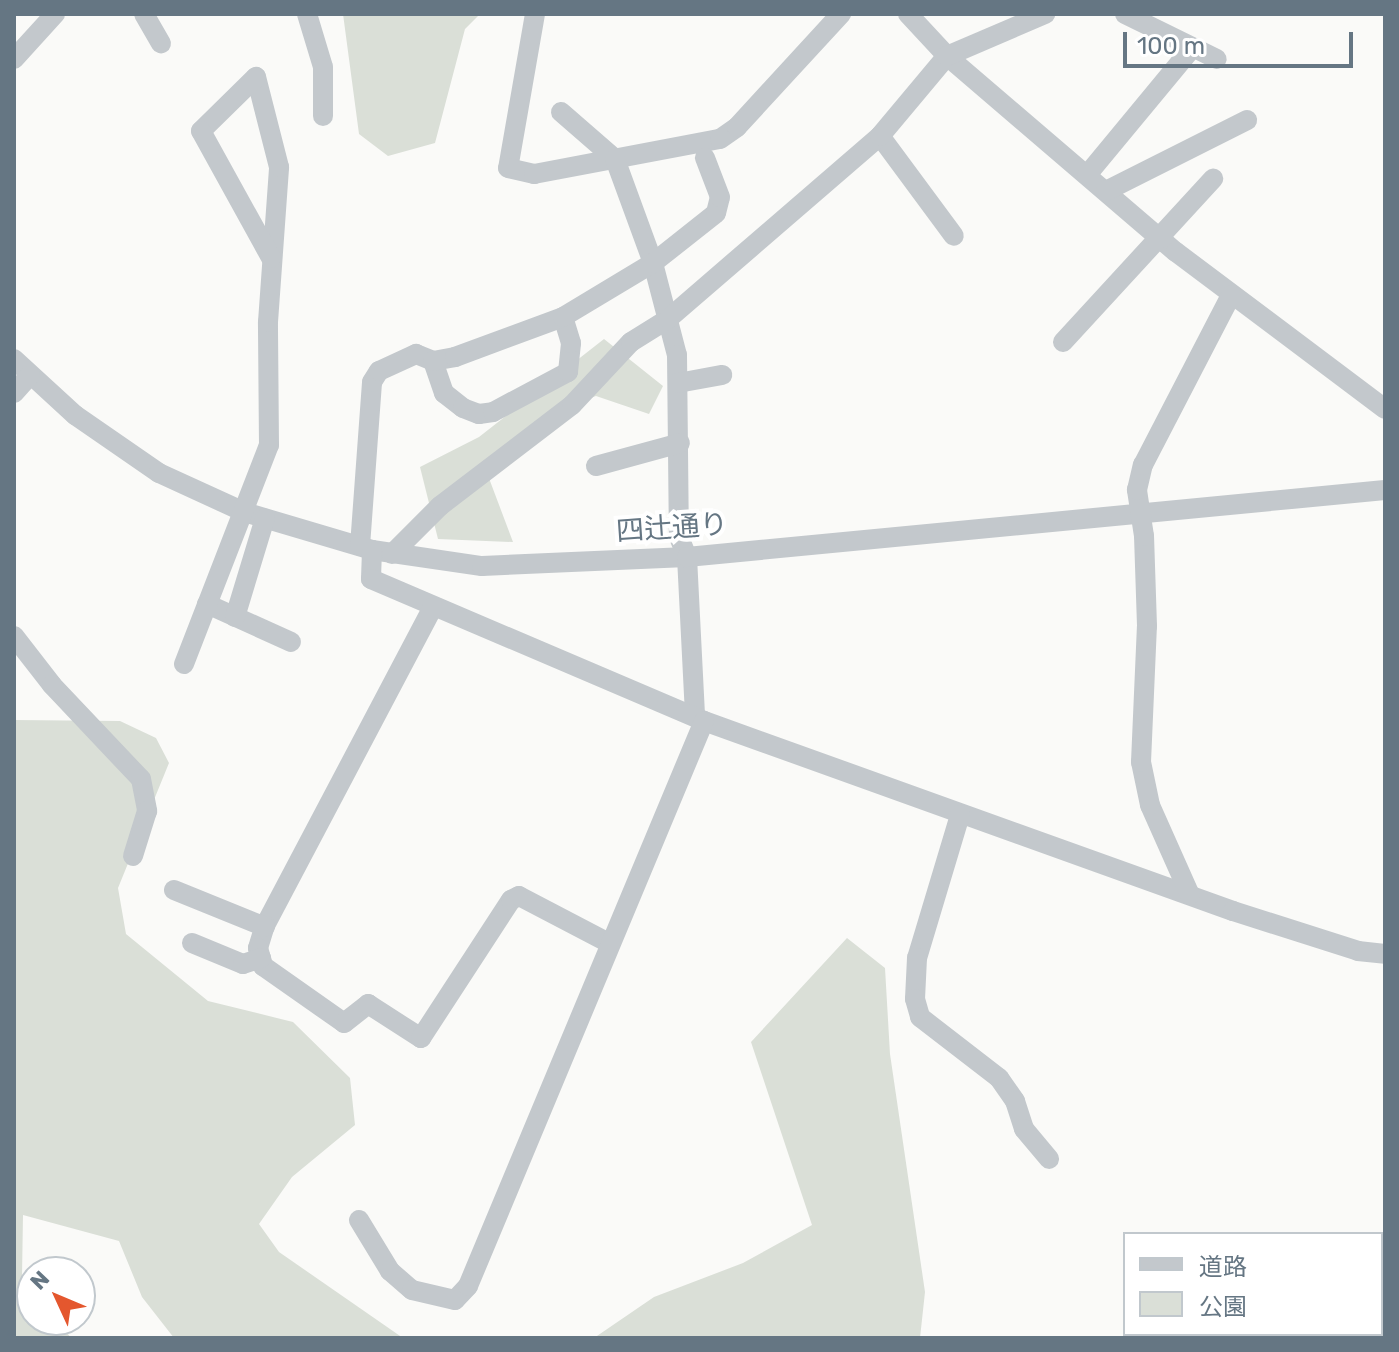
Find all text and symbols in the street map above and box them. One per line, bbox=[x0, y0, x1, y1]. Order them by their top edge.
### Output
scale bar bbox=[1127, 16, 1357, 66]
text: 100 m bbox=[1137, 32, 1205, 60]
street label: 四辻通り bbox=[615, 507, 729, 549]
legend bbox=[1123, 1232, 1383, 1336]
text: 道路 bbox=[1199, 1253, 1247, 1281]
north arrow bbox=[16, 1256, 96, 1336]
text: N bbox=[25, 1265, 55, 1295]
text: 公園 bbox=[1199, 1293, 1247, 1321]

